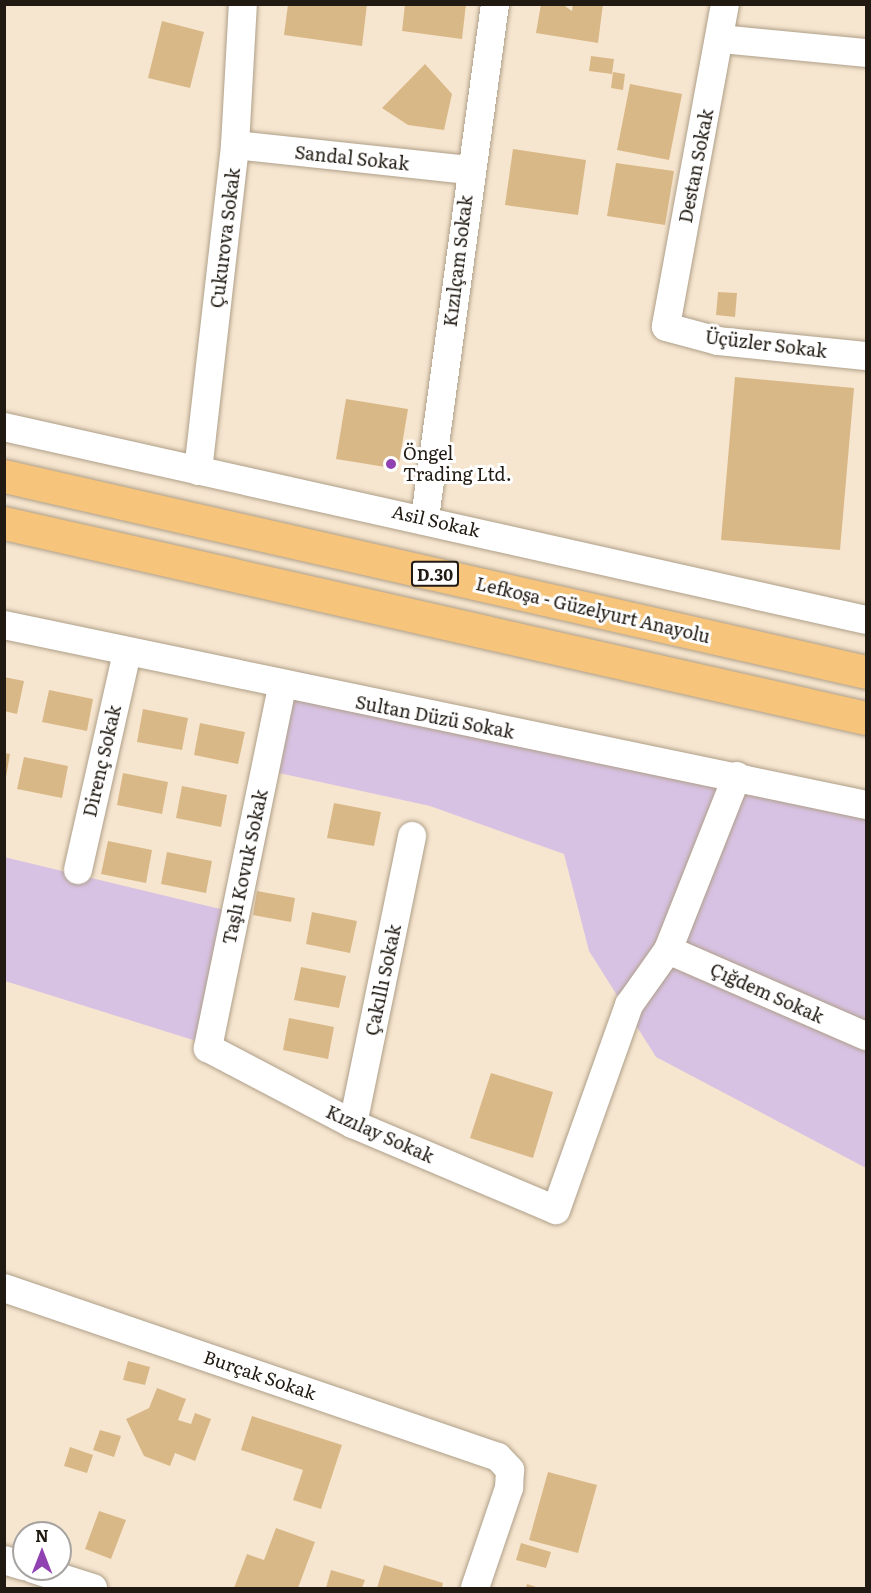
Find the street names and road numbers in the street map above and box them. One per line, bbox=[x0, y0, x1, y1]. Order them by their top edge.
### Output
street label: Destan Sokak bbox=[674, 107, 718, 225]
street label: Sandal Sokak bbox=[294, 141, 410, 175]
street label: Çukurova Sokak bbox=[206, 167, 244, 309]
street label: Kızılçam Sokak bbox=[439, 194, 477, 328]
street label: Üçüzler Sokak bbox=[704, 326, 828, 362]
street label: Asil Sokak bbox=[390, 500, 482, 542]
road number: D.30 bbox=[410, 561, 460, 587]
street label: Lefkoşa - Güzelyurt Anayolu bbox=[474, 573, 712, 647]
street label: Sultan Düzü Sokak bbox=[354, 691, 516, 743]
street label: Direnç Sokak bbox=[79, 703, 125, 819]
street label: Taşlı Kovuk Sokak bbox=[218, 787, 272, 947]
street label: Çakıllı Sokak bbox=[361, 922, 405, 1038]
street label: Çığdem Sokak bbox=[707, 958, 827, 1028]
street label: Kızılay Sokak bbox=[323, 1101, 437, 1167]
street label: Burçak Sokak bbox=[201, 1346, 319, 1404]

